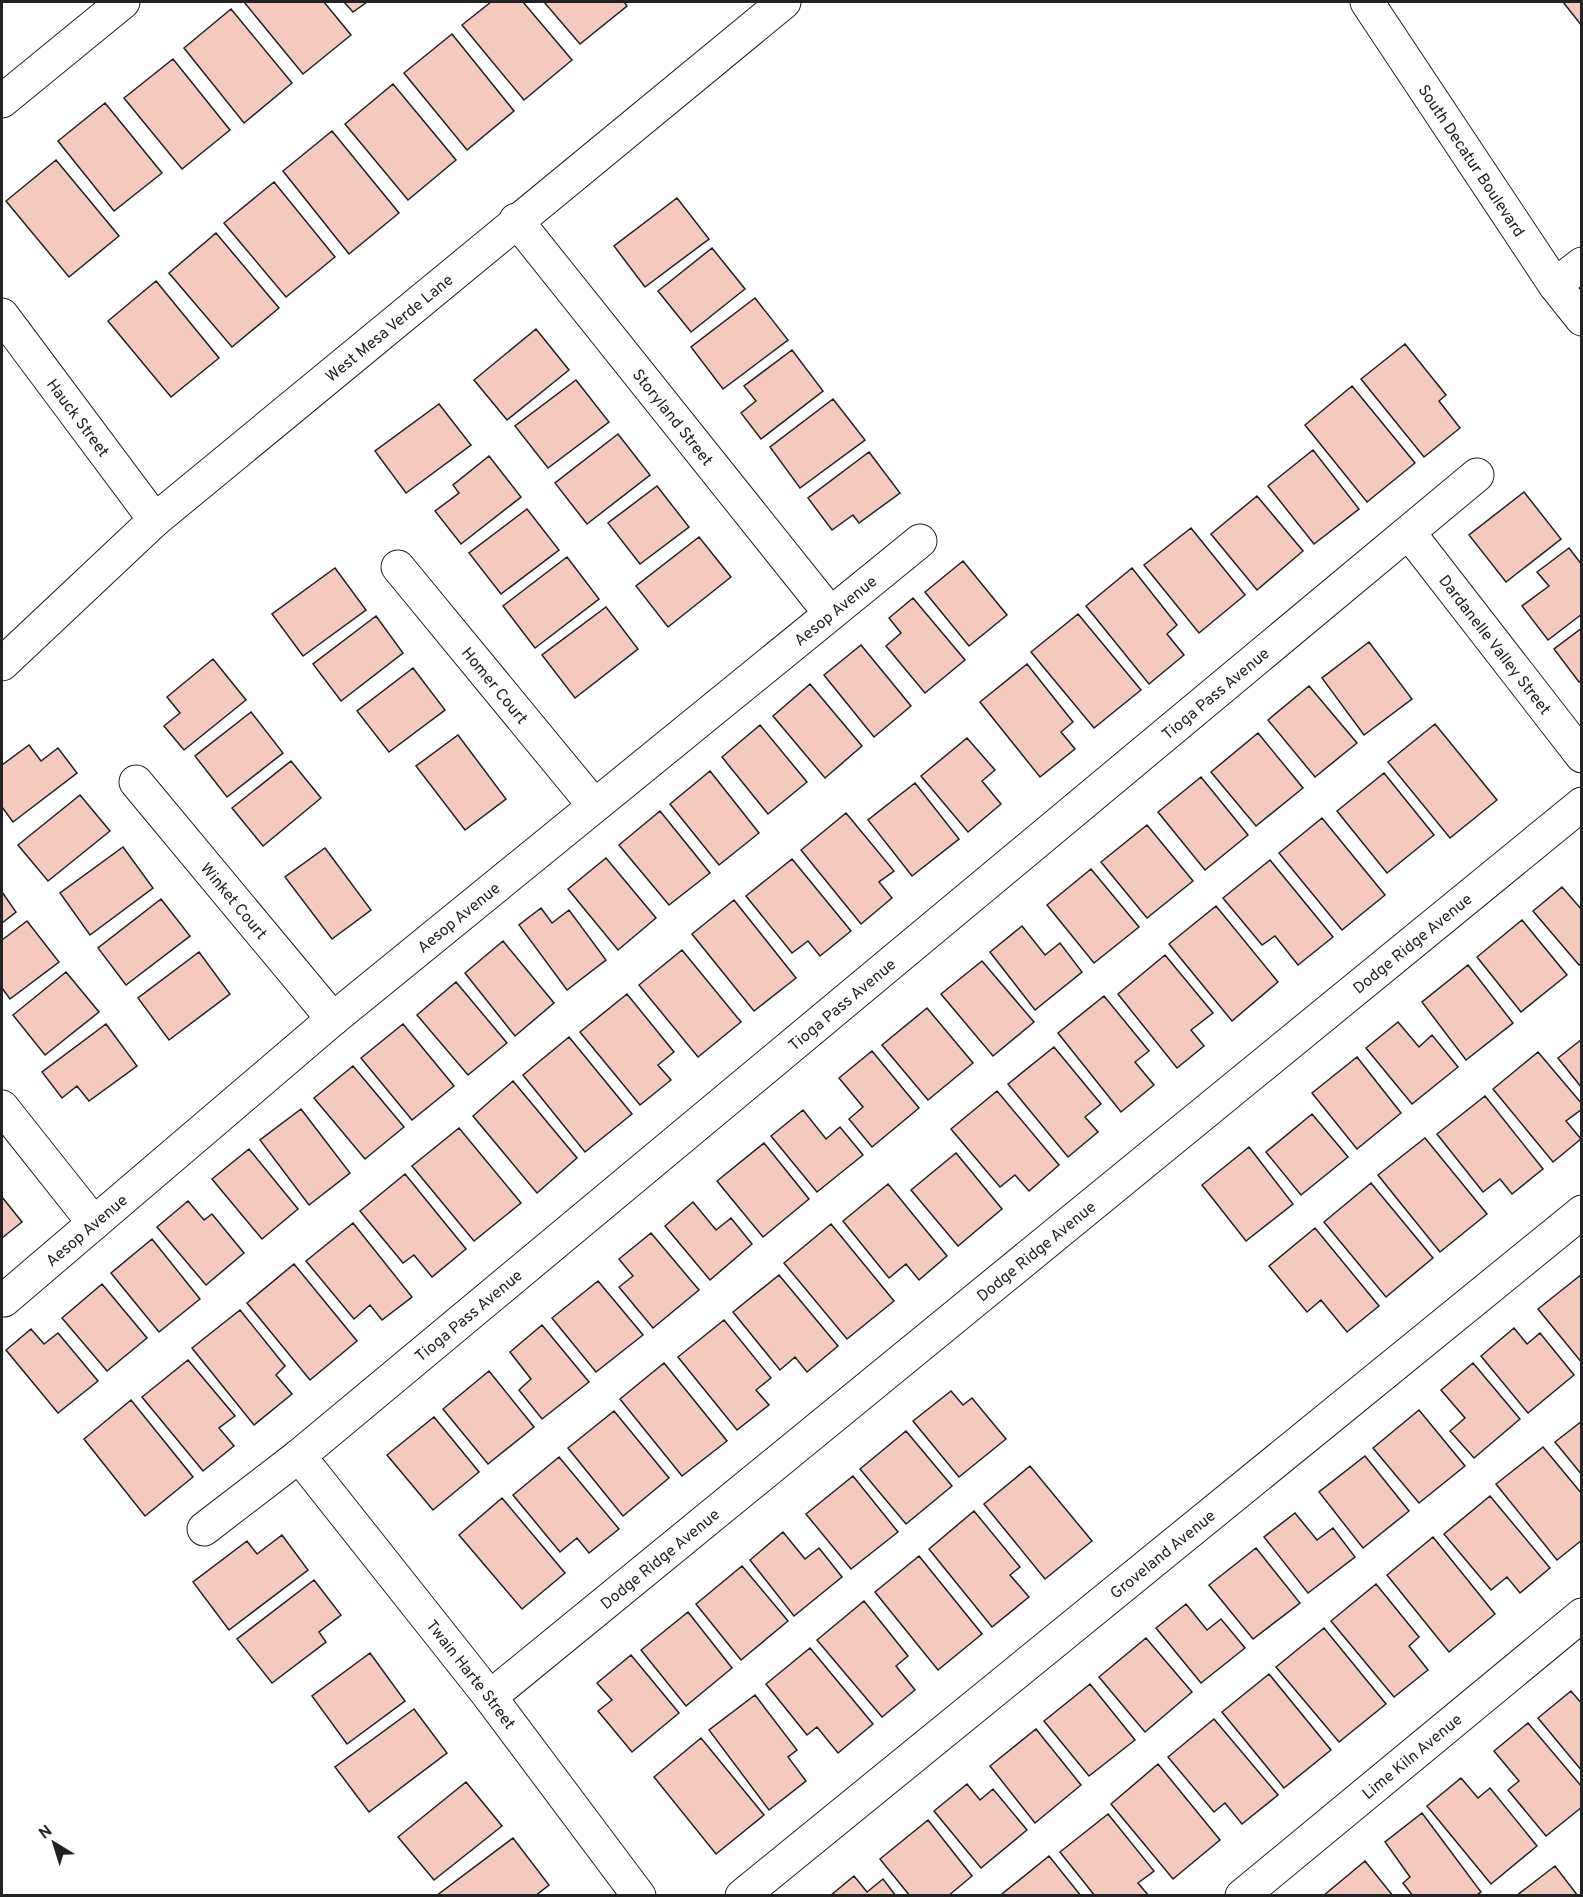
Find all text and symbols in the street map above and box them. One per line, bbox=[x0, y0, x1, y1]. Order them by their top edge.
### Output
street label: South Decatur Boulevard bbox=[1413, 81, 1528, 241]
street label: West Mesa Verde Lane bbox=[322, 271, 458, 387]
street label: Storyland Street bbox=[627, 366, 716, 470]
street label: Hauck Street bbox=[41, 376, 113, 462]
street label: Aesop Avenue bbox=[791, 572, 882, 651]
street label: Dardanelle Valley Street bbox=[1433, 572, 1554, 720]
street label: Homer Court bbox=[456, 644, 531, 729]
street label: Tioga Pass Avenue bbox=[1159, 644, 1274, 745]
street label: Winket Court bbox=[195, 859, 271, 944]
street label: Aesop Avenue bbox=[414, 879, 505, 958]
street label: Dodge Ridge Avenue bbox=[1350, 890, 1477, 999]
street label: Tioga Pass Avenue bbox=[785, 955, 901, 1056]
street label: Aesop Avenue bbox=[42, 1191, 132, 1272]
street label: Dodge Ridge Avenue bbox=[973, 1198, 1101, 1307]
street label: Tioga Pass Avenue bbox=[412, 1266, 527, 1367]
street label: Dodge Ridge Avenue bbox=[597, 1505, 724, 1615]
street label: Groveland Avenue bbox=[1107, 1506, 1220, 1604]
street label: Twain Harte Street bbox=[421, 1617, 519, 1734]
street label: Lime Kiln Avenue bbox=[1359, 1710, 1467, 1805]
north arrow bbox=[24, 1813, 84, 1873]
text: N bbox=[35, 1821, 57, 1844]

